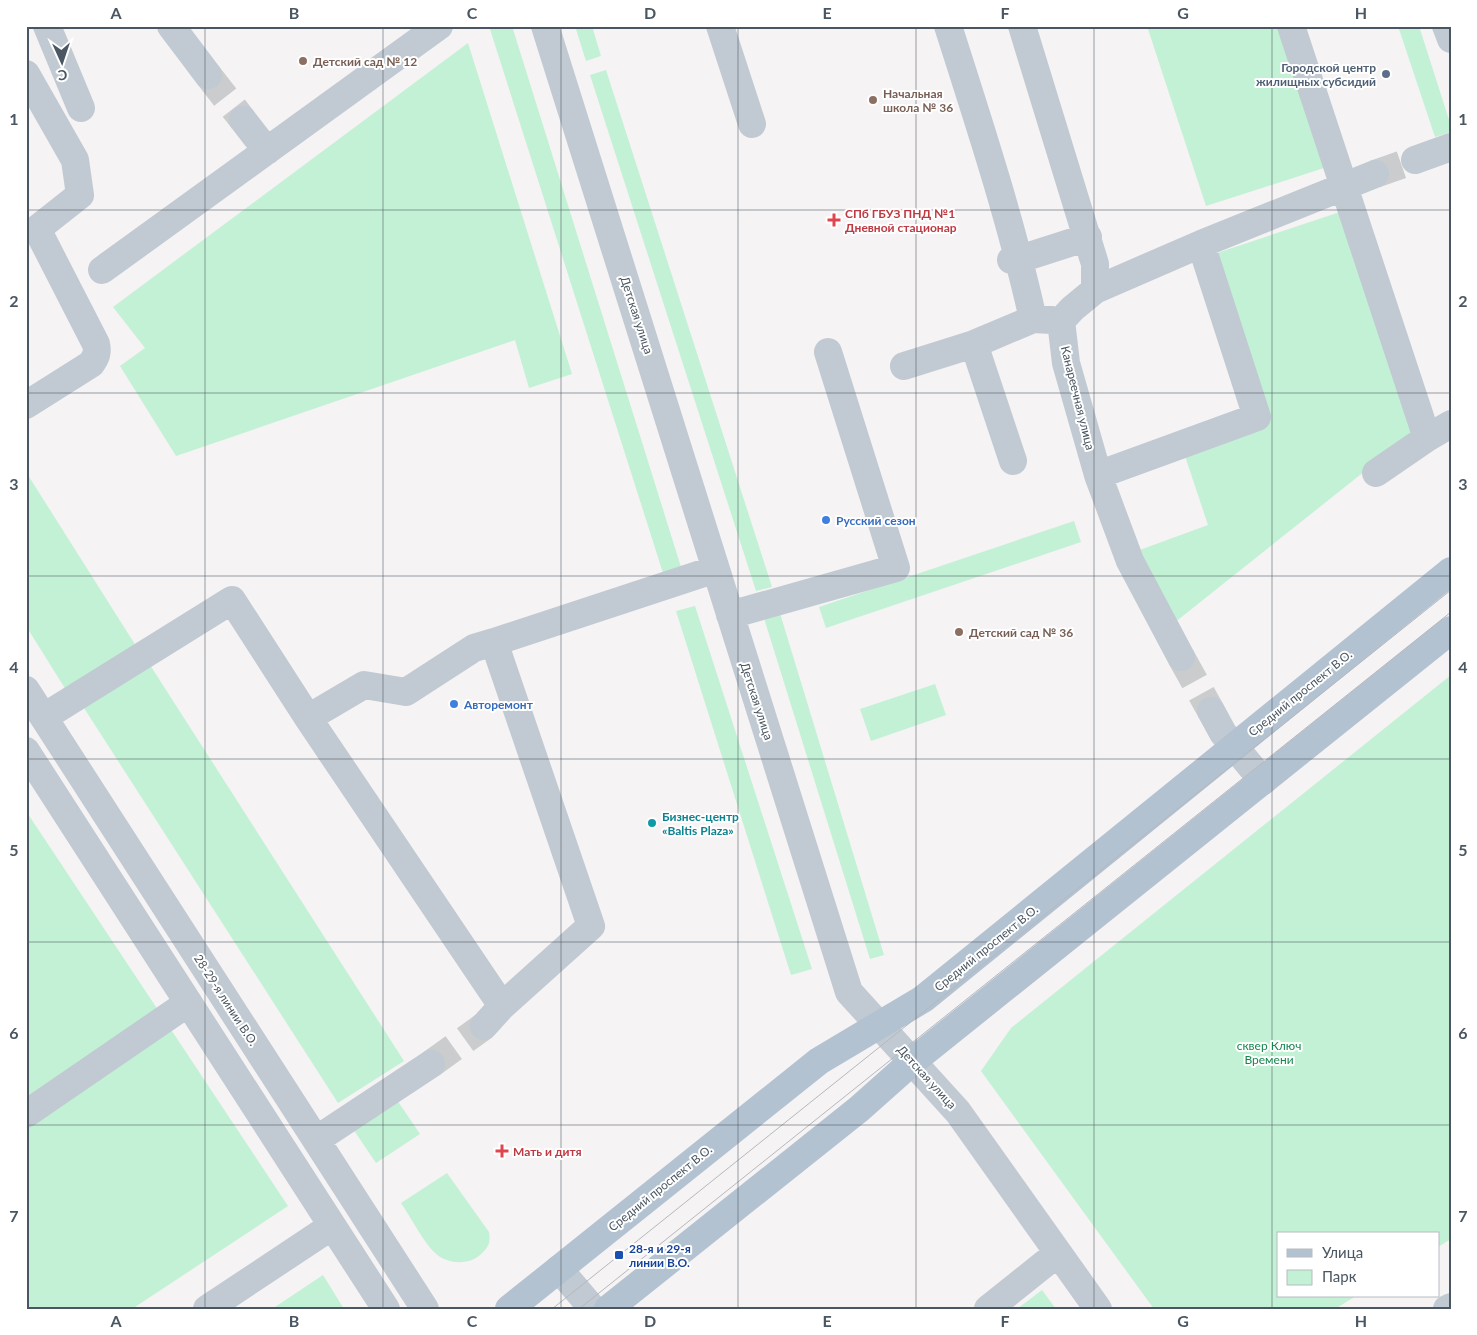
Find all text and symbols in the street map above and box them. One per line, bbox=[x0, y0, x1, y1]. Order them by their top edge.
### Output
text: A bbox=[109, 3, 122, 22]
text: B bbox=[289, 3, 299, 22]
text: C bbox=[467, 3, 478, 22]
text: D bbox=[644, 3, 656, 22]
text: E bbox=[822, 3, 832, 22]
text: F bbox=[1000, 3, 1010, 22]
text: G bbox=[1177, 3, 1189, 22]
text: H bbox=[1355, 3, 1367, 22]
north arrow bbox=[38, 38, 88, 88]
place label: Детский сад № 12 bbox=[313, 54, 417, 69]
marker: Детский сад № 12 bbox=[297, 55, 309, 67]
place label: Городской центр жилищных субсидий bbox=[1256, 60, 1376, 89]
text: С bbox=[57, 67, 68, 84]
marker: Городской центр жилищных субсидий bbox=[1380, 68, 1392, 80]
place label: Начальная школа № 36 bbox=[883, 86, 953, 115]
marker: Начальная школа № 36 bbox=[867, 94, 879, 106]
text: 1 bbox=[9, 109, 19, 128]
text: 1 bbox=[1458, 109, 1468, 128]
place label: СПб ГБУЗ ПНД №1 Дневной стационар bbox=[845, 206, 957, 235]
marker: СПб ГБУЗ ПНД №1 Дневной стационар bbox=[827, 213, 841, 227]
street label: Детская улица bbox=[617, 274, 657, 356]
text: 2 bbox=[9, 291, 19, 310]
text: 2 bbox=[1458, 291, 1468, 310]
street label: Канареечная улица bbox=[1058, 344, 1098, 452]
text: 3 bbox=[9, 474, 19, 493]
text: 3 bbox=[1458, 474, 1468, 493]
place label: Русский сезон bbox=[836, 513, 916, 528]
marker: Русский сезон bbox=[820, 514, 832, 526]
place label: Детский сад № 36 bbox=[969, 625, 1073, 640]
marker: Детский сад № 36 bbox=[953, 626, 965, 638]
street label: Средний проспект В.О. bbox=[1245, 646, 1355, 739]
text: 4 bbox=[9, 657, 19, 676]
text: 4 bbox=[1458, 657, 1468, 676]
street label: Детская улица bbox=[737, 660, 777, 742]
place label: Авторемонт bbox=[463, 697, 534, 712]
marker: Авторемонт bbox=[448, 698, 460, 710]
place label: Бизнес-центр «Baltis Plaza» bbox=[662, 809, 739, 838]
marker: Бизнес-центр «Baltis Plaza» bbox=[646, 817, 658, 829]
text: 5 bbox=[9, 840, 19, 859]
text: 5 bbox=[1458, 840, 1468, 859]
street label: Средний проспект В.О. bbox=[931, 901, 1041, 994]
street label: 28-29-я линии В.О. bbox=[191, 952, 261, 1049]
text: 6 bbox=[9, 1023, 19, 1042]
text: 6 bbox=[1458, 1023, 1468, 1042]
park label: сквер Ключ Времени bbox=[1237, 1038, 1301, 1067]
street label: Детская улица bbox=[894, 1042, 960, 1112]
street label: Средний проспект В.О. bbox=[605, 1141, 715, 1234]
marker: Мать и дитя bbox=[495, 1144, 509, 1158]
place label: Мать и дитя bbox=[513, 1144, 582, 1159]
text: 7 bbox=[9, 1206, 19, 1225]
text: 7 bbox=[1458, 1206, 1468, 1225]
legend bbox=[1277, 1232, 1440, 1298]
place label: 28-я и 29-я линии В.О. bbox=[629, 1241, 691, 1270]
text: Улица bbox=[1322, 1243, 1363, 1261]
marker: 28-я и 29-я линии В.О. bbox=[613, 1249, 625, 1261]
text: Парк bbox=[1322, 1267, 1357, 1285]
text: A bbox=[109, 1311, 122, 1330]
text: B bbox=[289, 1311, 299, 1330]
text: C bbox=[467, 1311, 478, 1330]
text: D bbox=[644, 1311, 656, 1330]
text: E bbox=[822, 1311, 832, 1330]
text: F bbox=[1000, 1311, 1010, 1330]
text: G bbox=[1177, 1311, 1189, 1330]
text: H bbox=[1355, 1311, 1367, 1330]

